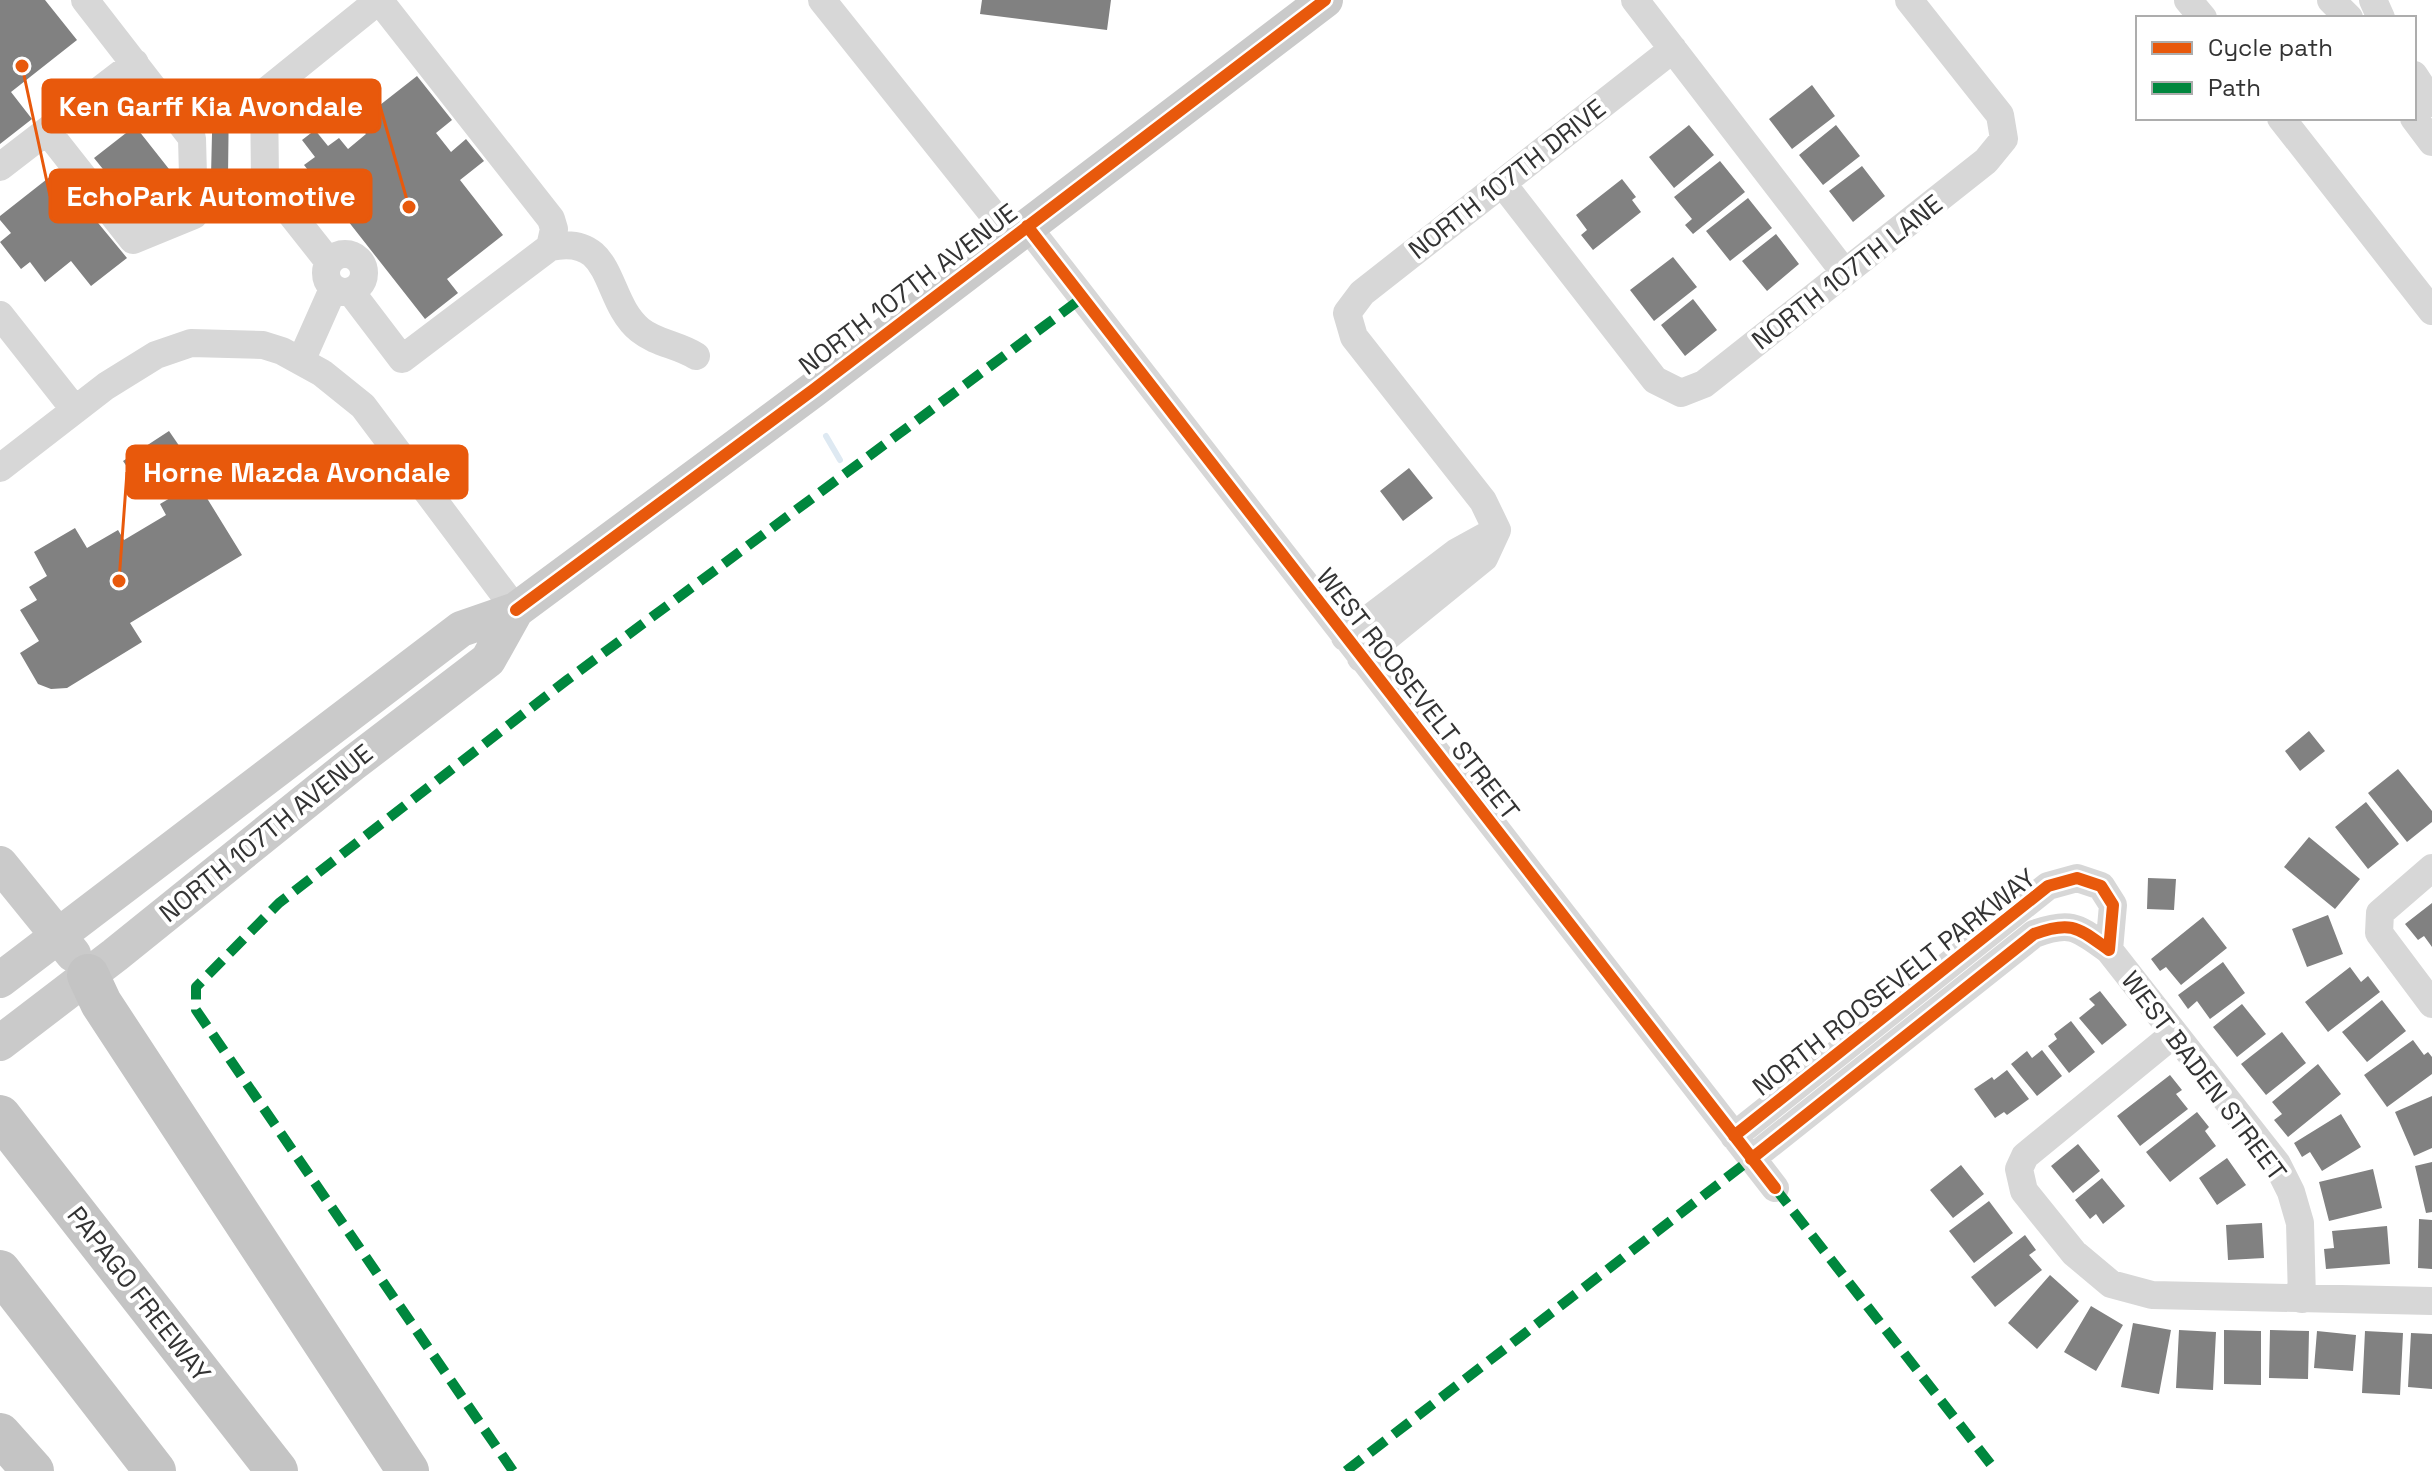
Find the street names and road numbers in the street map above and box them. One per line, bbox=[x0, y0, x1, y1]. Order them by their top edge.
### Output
street label: NORTH 107TH DRIVE bbox=[1401, 91, 1613, 267]
street label: NORTH 107TH LANE bbox=[1745, 187, 1949, 357]
street label: NORTH 107TH AVENUE bbox=[792, 196, 1024, 382]
street label: WEST ROOSEVELT STREET bbox=[1309, 561, 1527, 827]
street label: NORTH 107TH AVENUE bbox=[152, 736, 380, 930]
street label: NORTH ROOSEVELT PARKWAY bbox=[1745, 861, 2043, 1103]
street label: WEST BADEN STREET bbox=[2114, 964, 2294, 1188]
street label: PAPAGO FREEWAY bbox=[60, 1199, 218, 1389]

